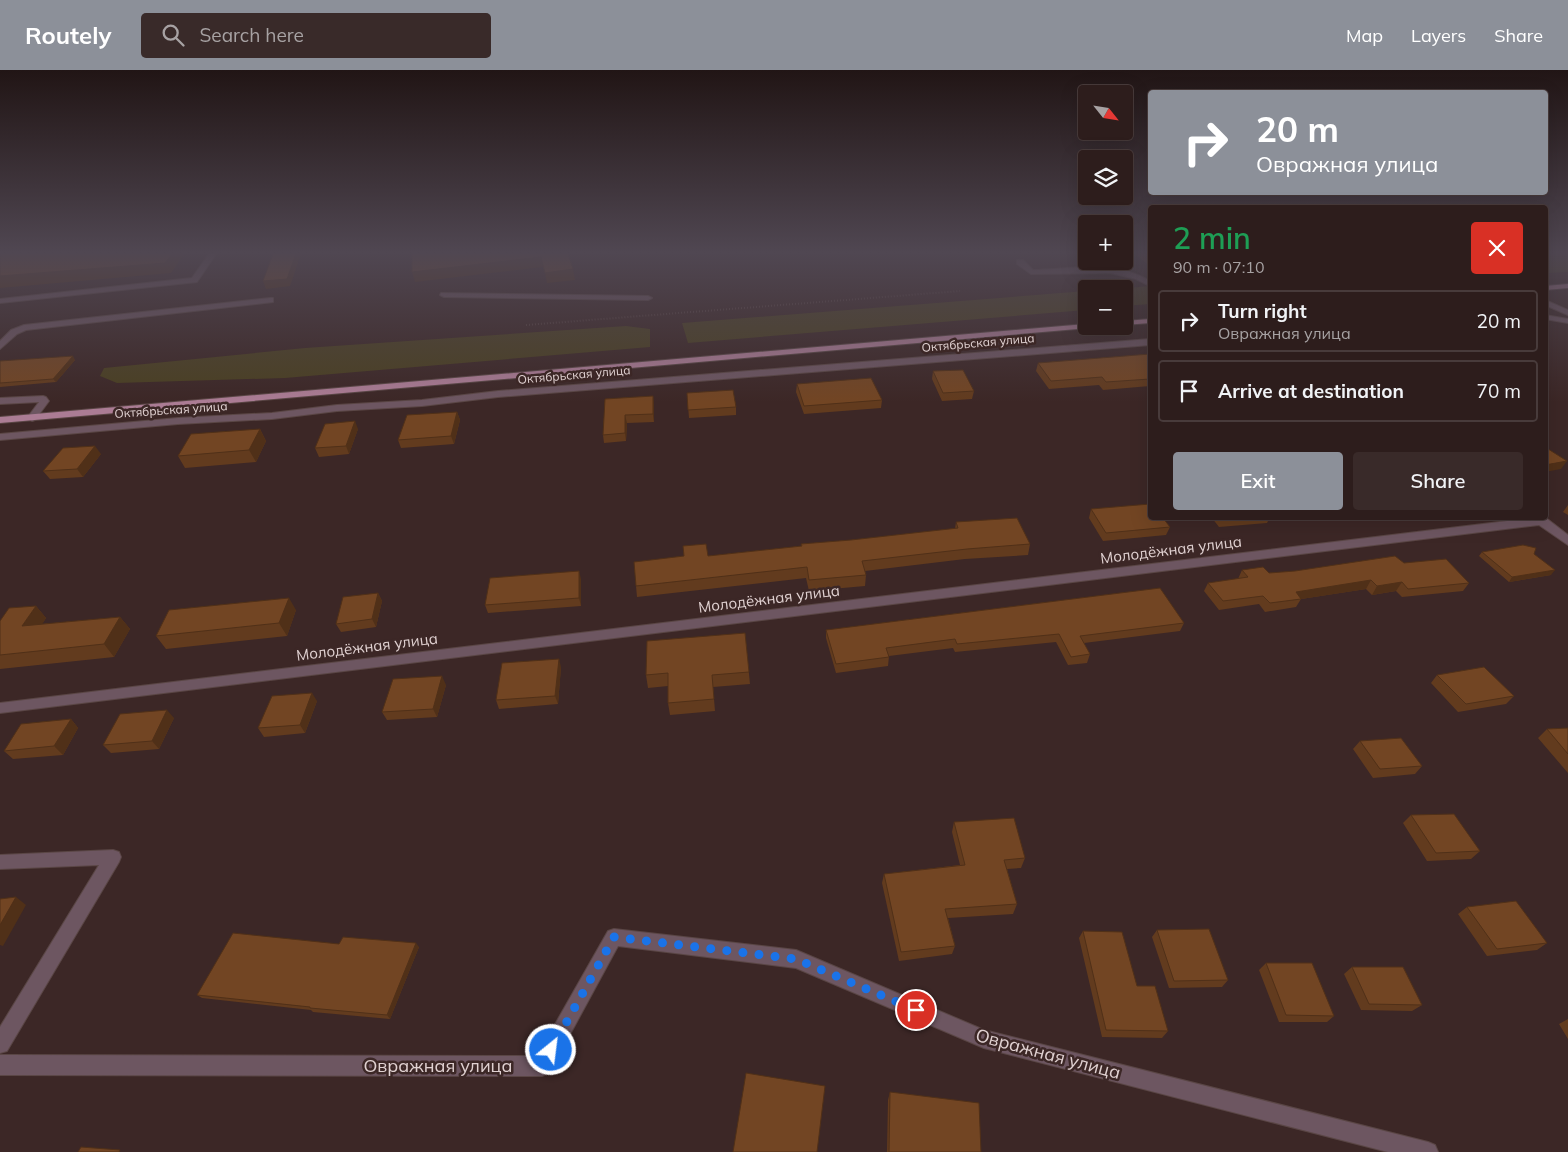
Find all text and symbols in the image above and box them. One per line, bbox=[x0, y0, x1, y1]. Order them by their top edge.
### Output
search box bbox=[141, 13, 491, 58]
text: Routely bbox=[25, 20, 111, 50]
icon: search bbox=[159, 21, 187, 49]
text: Search here bbox=[199, 23, 304, 47]
text: Map bbox=[1346, 24, 1383, 47]
text: Layers bbox=[1411, 24, 1466, 47]
text: Share bbox=[1494, 24, 1543, 47]
north arrow bbox=[1078, 85, 1132, 140]
map controls bbox=[1078, 85, 1133, 335]
text: 20 m bbox=[1256, 107, 1339, 151]
icon: right bbox=[1173, 110, 1238, 175]
button: layers bbox=[1078, 150, 1133, 205]
text: Овражная улица bbox=[1256, 150, 1438, 178]
button: + bbox=[1078, 215, 1133, 270]
text: 2 min bbox=[1173, 219, 1251, 257]
button: close bbox=[1471, 222, 1523, 274]
text: 90 m · 07:10 bbox=[1173, 257, 1265, 277]
button: − bbox=[1078, 280, 1133, 335]
text: Turn right bbox=[1218, 299, 1307, 323]
icon: right bbox=[1175, 307, 1203, 335]
text: 20 m bbox=[1477, 309, 1521, 333]
text: Овражная улица bbox=[1218, 323, 1351, 343]
street label: Октябрьская улица bbox=[921, 330, 1035, 355]
street label: Октябрьская улица bbox=[517, 362, 631, 387]
icon: arrive bbox=[1175, 377, 1203, 405]
text: Arrive at destination bbox=[1218, 379, 1404, 403]
text: 70 m bbox=[1477, 379, 1521, 403]
street label: Октябрьская улица bbox=[114, 398, 228, 421]
button: Exit bbox=[1173, 452, 1343, 510]
button: Share bbox=[1353, 452, 1523, 510]
street label: Молодёжная улица bbox=[1099, 531, 1243, 568]
street label: Молодёжная улица bbox=[697, 580, 841, 617]
street label: Молодёжная улица bbox=[295, 628, 439, 665]
pin bbox=[895, 989, 937, 1031]
icon: arrive bbox=[902, 996, 930, 1024]
position arrow bbox=[524, 1023, 576, 1075]
street label: Овражная улица bbox=[973, 1023, 1123, 1084]
street label: Овражная улица bbox=[363, 1054, 513, 1077]

